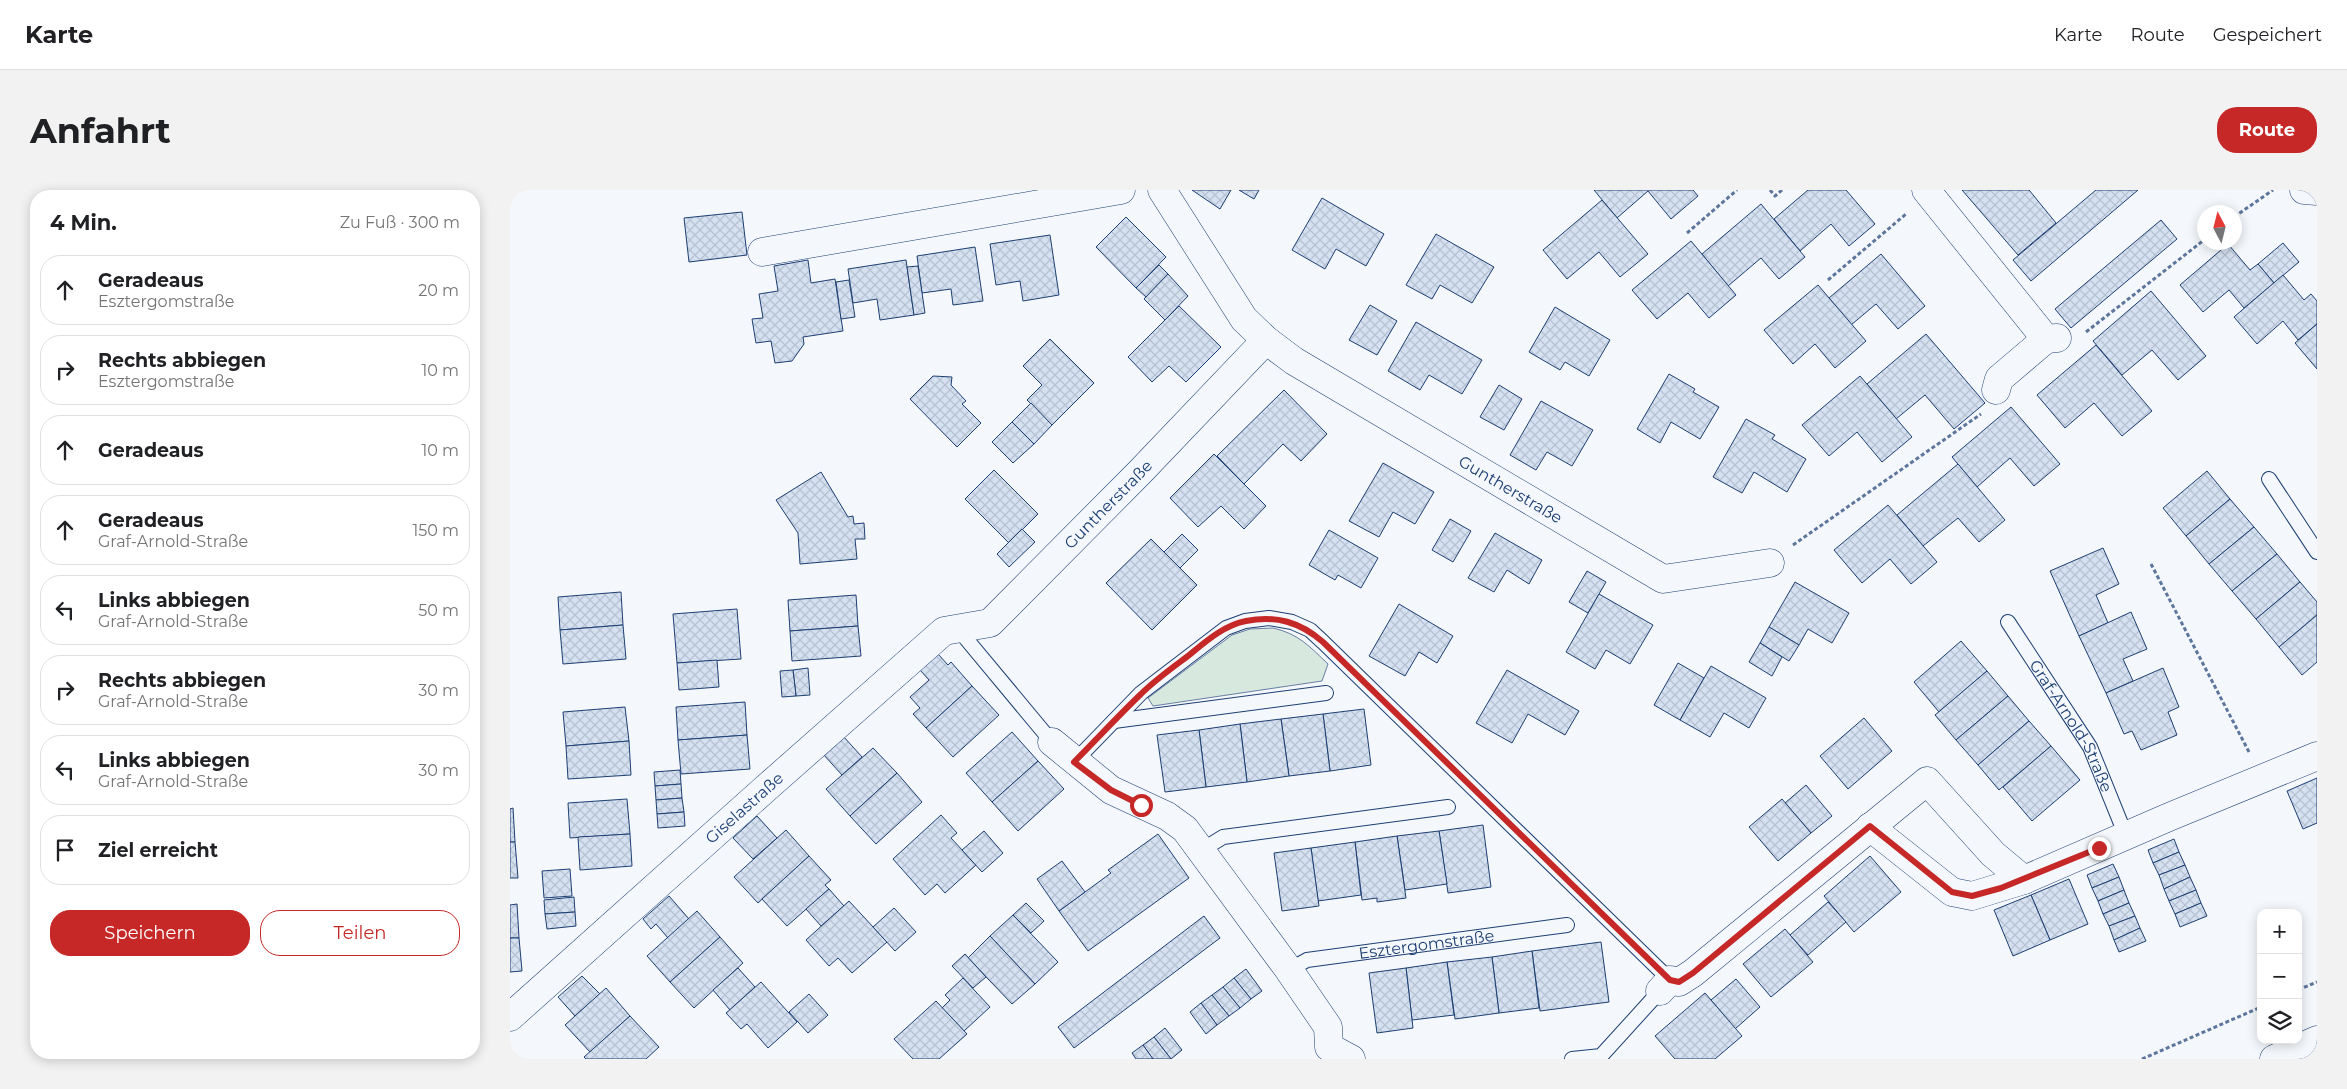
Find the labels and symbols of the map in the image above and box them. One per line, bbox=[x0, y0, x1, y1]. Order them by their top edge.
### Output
north arrow bbox=[2197, 205, 2242, 250]
street label: Guntherstraße bbox=[1455, 451, 1566, 527]
street label: Guntherstraße bbox=[1060, 456, 1156, 553]
street label: Graf-Arnold-Straße bbox=[2025, 656, 2116, 795]
street label: Giselastraße bbox=[702, 768, 787, 848]
route start bbox=[1130, 794, 1153, 817]
route end bbox=[2088, 837, 2111, 860]
street label: Esztergomstraße bbox=[1357, 926, 1495, 963]

